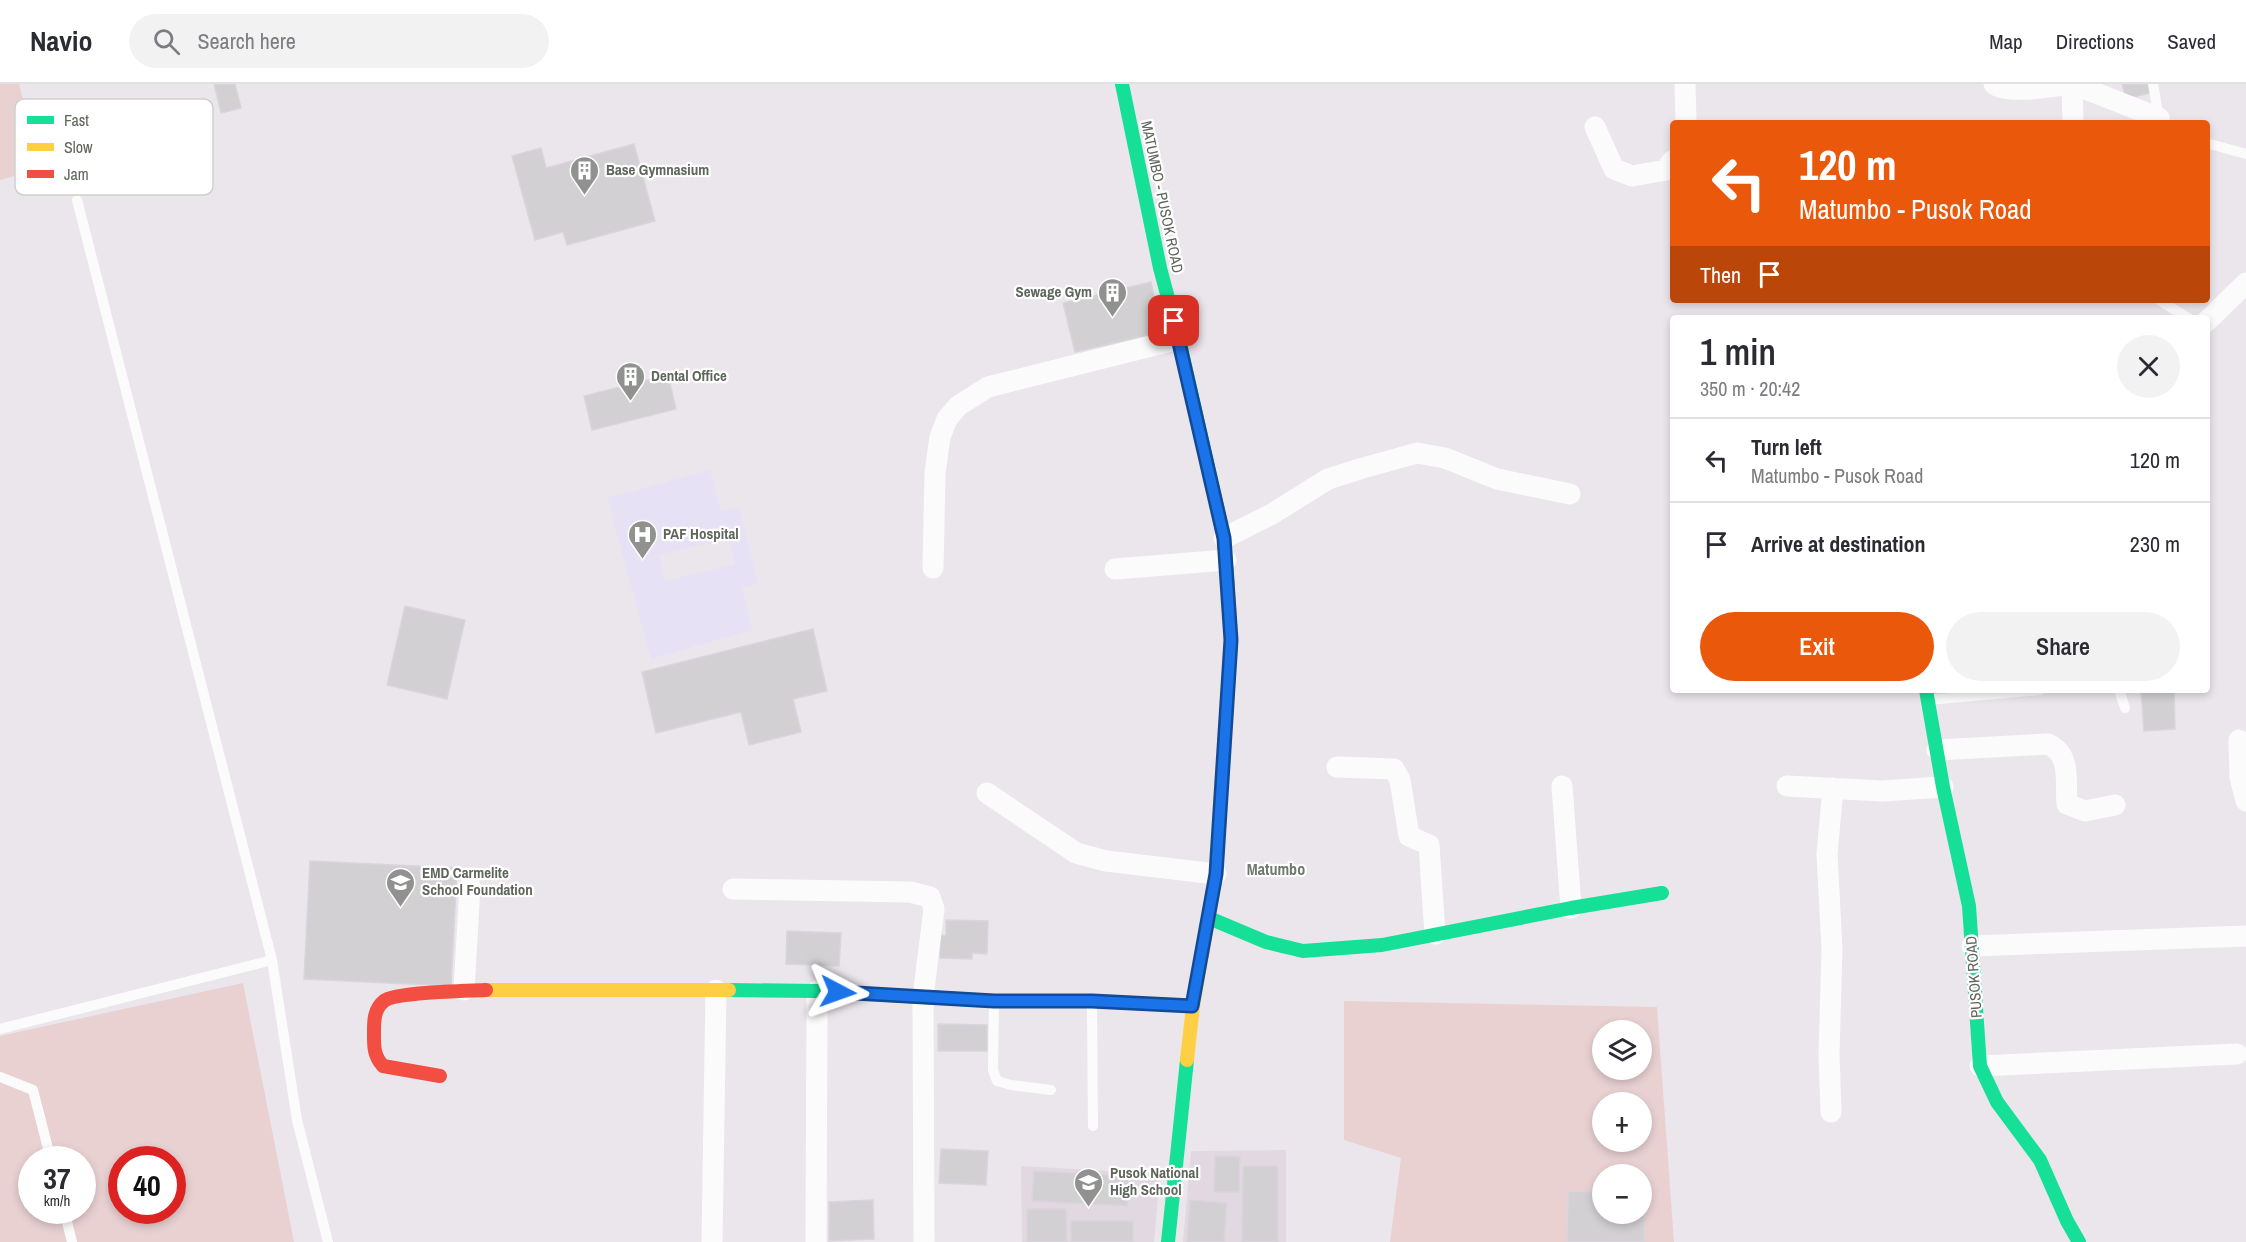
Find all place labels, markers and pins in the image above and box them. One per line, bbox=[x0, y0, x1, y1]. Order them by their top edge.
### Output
building icon: Base Gymnasium bbox=[569, 154, 601, 196]
place label: Base Gymnasium bbox=[606, 159, 709, 180]
building icon: Sewage Gym bbox=[1097, 276, 1129, 318]
place label: Sewage Gym bbox=[1015, 281, 1092, 302]
pin bbox=[1148, 295, 1199, 346]
building icon: Dental Office bbox=[614, 360, 646, 402]
place label: Dental Office bbox=[651, 365, 727, 386]
hospital icon: PAF Hospital bbox=[626, 518, 658, 560]
place label: PAF Hospital bbox=[663, 523, 739, 544]
place label: EMD Carmelite School Foundation bbox=[422, 862, 533, 900]
school or university icon: EMD Carmelite School Foundation bbox=[385, 866, 417, 908]
place label: Pusok National High School bbox=[1110, 1162, 1199, 1200]
school or university icon: Pusok National High School bbox=[1073, 1166, 1105, 1208]

